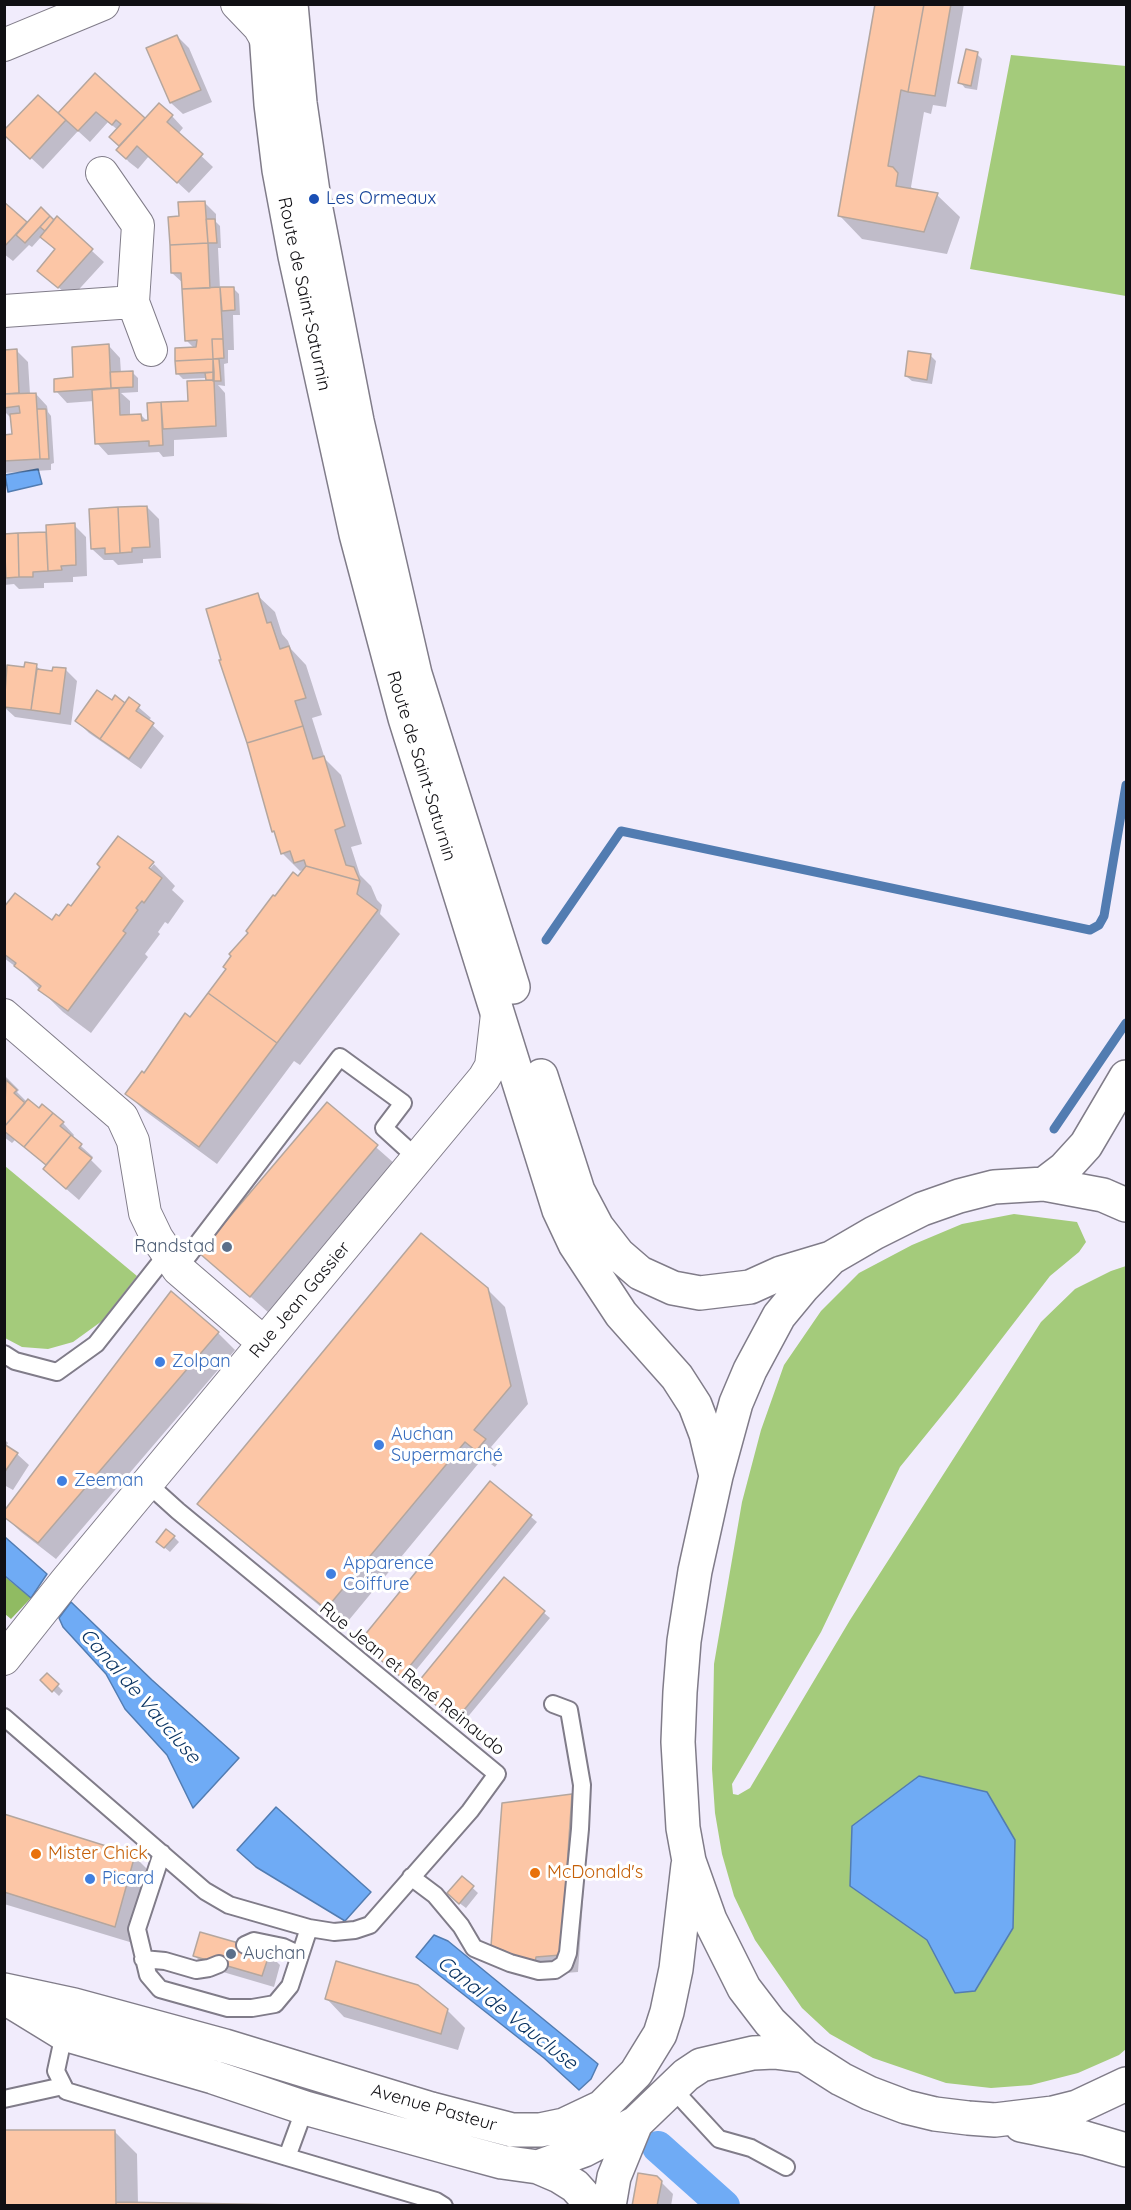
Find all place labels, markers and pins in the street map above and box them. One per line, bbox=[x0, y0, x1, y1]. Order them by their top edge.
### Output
place label: Les Ormeaux bbox=[326, 188, 436, 210]
marker: Les Ormeaux bbox=[307, 192, 321, 206]
place label: Randstad bbox=[134, 1236, 215, 1258]
marker: Randstad bbox=[220, 1240, 234, 1254]
place label: Zolpan bbox=[172, 1351, 231, 1373]
marker: Zolpan bbox=[153, 1355, 167, 1369]
place label: Auchan Supermarché bbox=[391, 1424, 503, 1466]
marker: Auchan Supermarché bbox=[372, 1438, 386, 1452]
place label: Zeeman bbox=[74, 1470, 144, 1492]
marker: Zeeman bbox=[55, 1474, 69, 1488]
place label: Apparence Coiffure bbox=[343, 1553, 434, 1596]
marker: Apparence Coiffure bbox=[324, 1567, 338, 1581]
place label: Mister Chick bbox=[48, 1843, 148, 1865]
marker: Mister Chick bbox=[29, 1847, 43, 1861]
place label: McDonald's bbox=[547, 1862, 643, 1884]
marker: McDonald's bbox=[528, 1866, 542, 1880]
place label: Picard bbox=[102, 1868, 154, 1890]
marker: Picard bbox=[83, 1872, 97, 1886]
place label: Auchan bbox=[243, 1943, 306, 1965]
marker: Auchan bbox=[224, 1947, 238, 1961]

